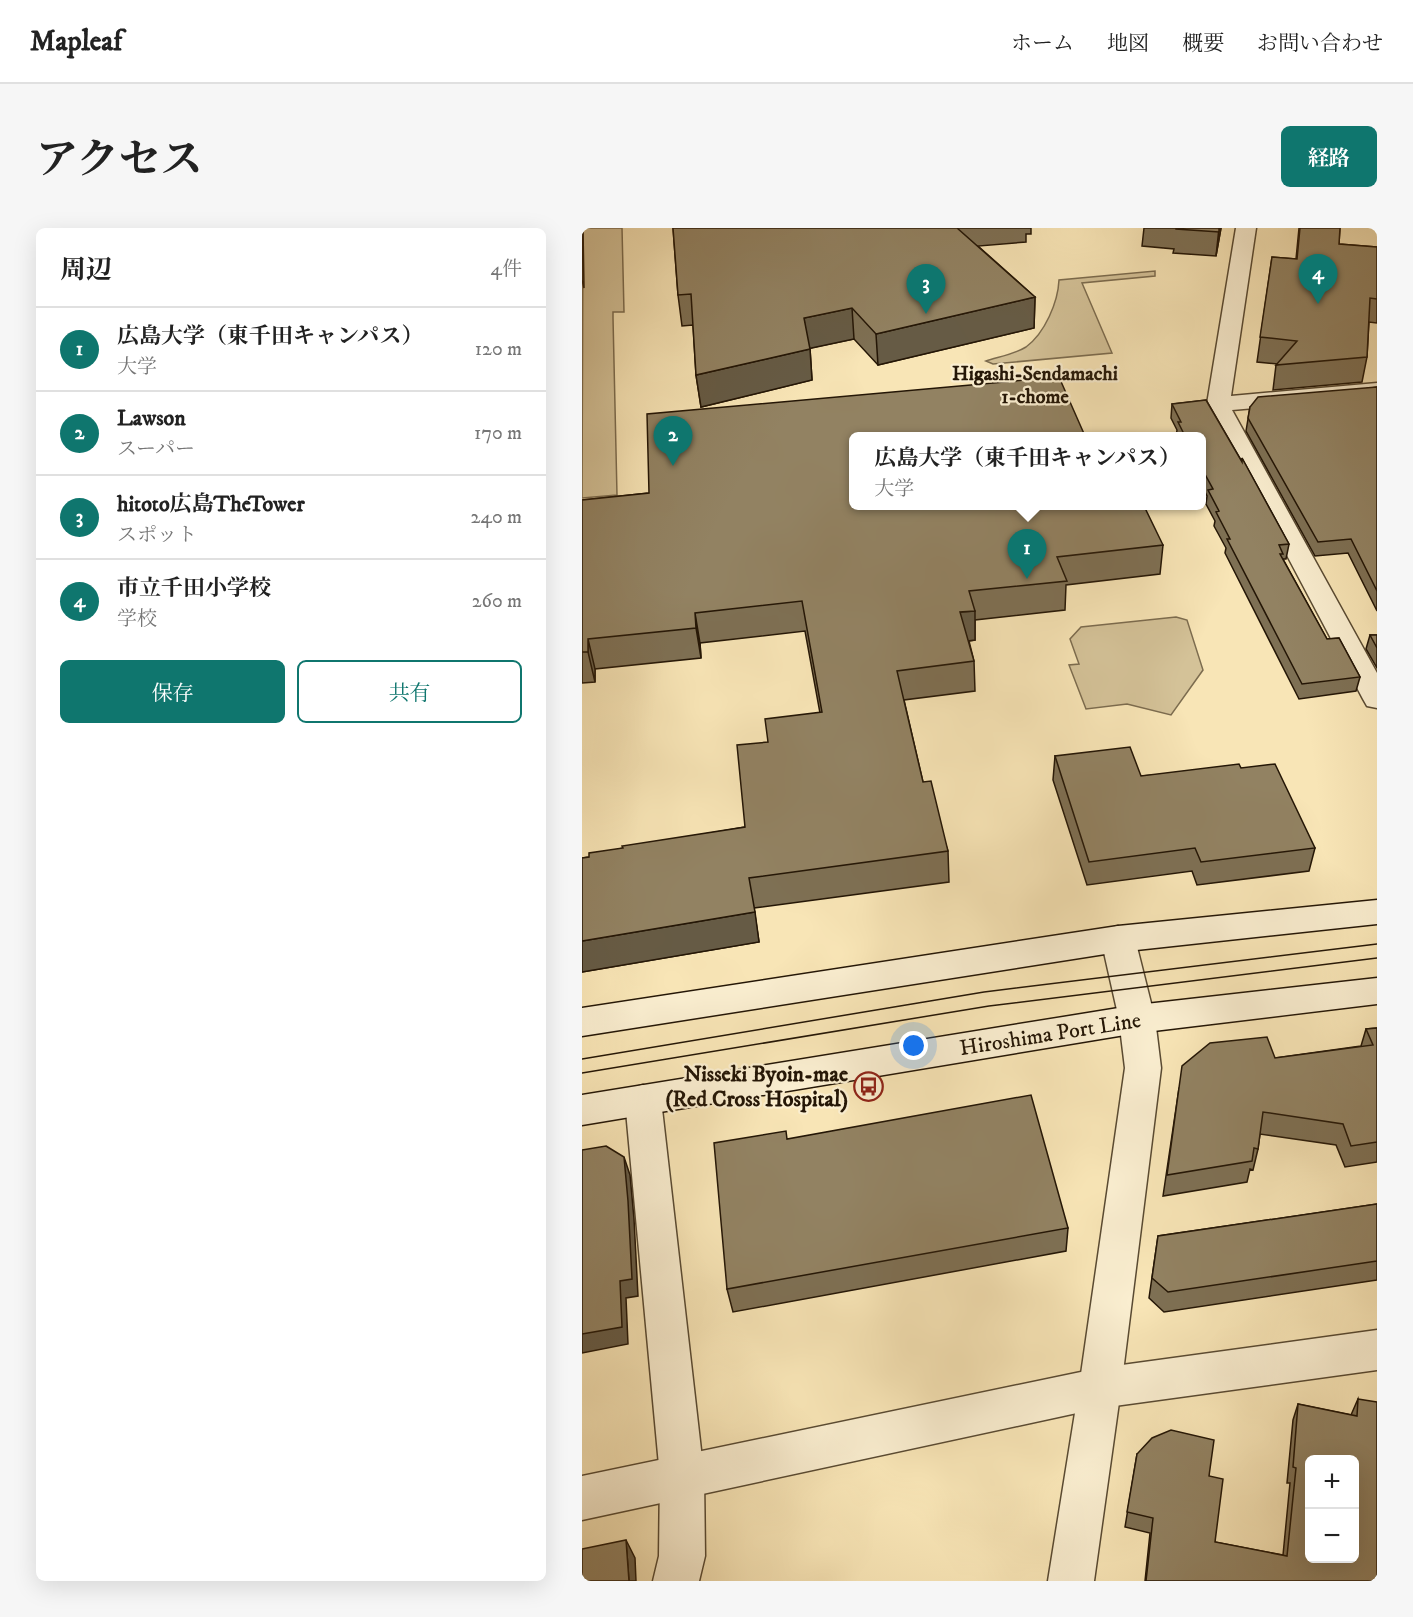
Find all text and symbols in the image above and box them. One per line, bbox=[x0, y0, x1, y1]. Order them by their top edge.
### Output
text: Mapleaf bbox=[30, 24, 122, 59]
text: ホーム bbox=[1011, 31, 1074, 57]
text: 地図 bbox=[1107, 31, 1149, 57]
text: 概要 bbox=[1182, 31, 1224, 57]
text: お問い合わせ bbox=[1257, 31, 1383, 57]
button: 経路 bbox=[1281, 126, 1377, 187]
text: アクセス bbox=[36, 135, 203, 187]
text: 周辺 bbox=[60, 254, 112, 287]
pin: 4 bbox=[1298, 254, 1338, 304]
text: 4件 bbox=[490, 257, 522, 282]
pin: 3 bbox=[906, 264, 946, 314]
text: 広島大学（東千田キャンパス） bbox=[117, 323, 423, 350]
text: 1 bbox=[76, 337, 83, 362]
text: 120 m bbox=[475, 337, 522, 362]
text: 大学 bbox=[117, 355, 157, 380]
district label: Higashi-Sendamachi 1-chome bbox=[952, 362, 1118, 410]
text: Lawson bbox=[117, 405, 186, 432]
pin: 2 bbox=[654, 416, 692, 466]
text: 2 bbox=[75, 421, 84, 446]
text: 170 m bbox=[474, 421, 522, 446]
popup bbox=[849, 432, 1206, 510]
text: スーパー bbox=[117, 437, 195, 462]
text: 広島大学（東千田キャンパス） bbox=[874, 445, 1181, 472]
text: 大学 bbox=[874, 477, 914, 502]
text: hitoto広島TheTower bbox=[117, 491, 305, 518]
text: 3 bbox=[76, 505, 83, 530]
text: 240 m bbox=[471, 505, 522, 530]
text: スポット bbox=[117, 523, 197, 548]
pin: 1 bbox=[1008, 530, 1046, 579]
text: 市立千田小学校 bbox=[117, 575, 271, 602]
text: 4 bbox=[74, 589, 85, 614]
text: 260 m bbox=[472, 589, 522, 614]
text: 学校 bbox=[117, 607, 157, 632]
button: 保存 bbox=[60, 660, 285, 723]
button: 共有 bbox=[297, 660, 522, 723]
street label: Hiroshima Port Line bbox=[958, 1007, 1143, 1062]
your location bbox=[899, 1031, 928, 1060]
place label: Nisseki Byoin-mae (Red Cross Hospital) bbox=[665, 1061, 848, 1113]
bus stop icon: Nisseki Byoin-mae (Red Cross Hospital) bbox=[853, 1070, 885, 1102]
map controls bbox=[1305, 1455, 1359, 1563]
button: + bbox=[1305, 1455, 1359, 1509]
button: − bbox=[1305, 1509, 1359, 1563]

